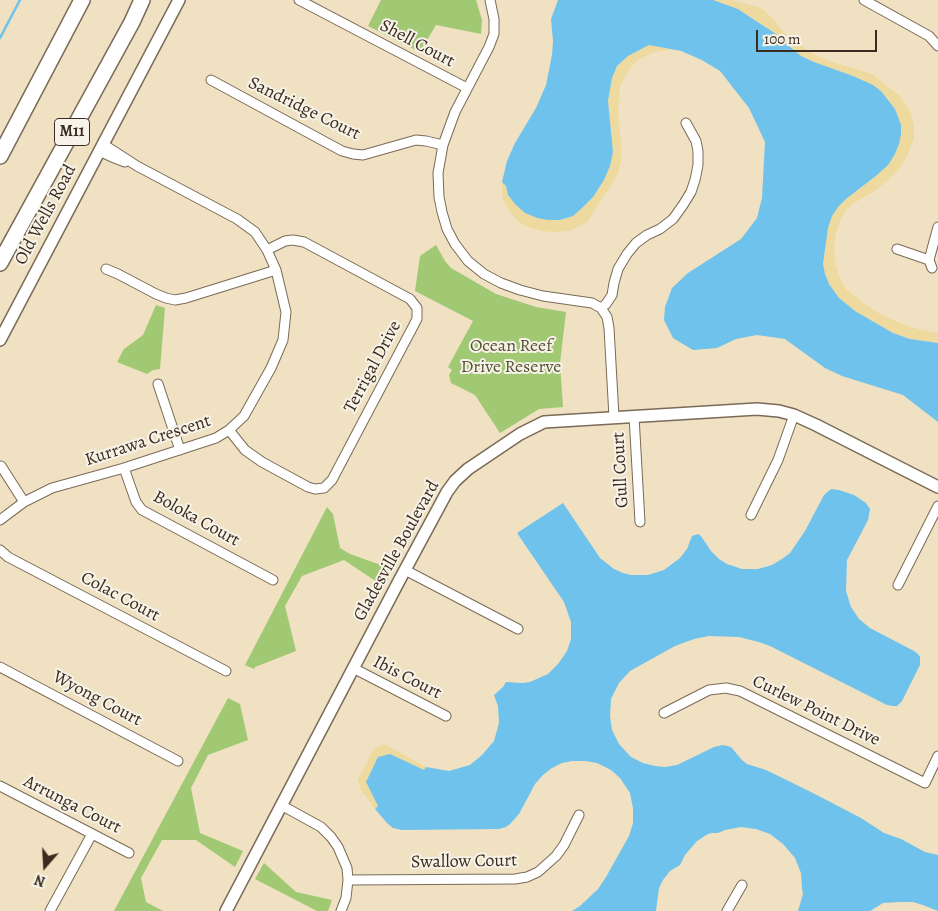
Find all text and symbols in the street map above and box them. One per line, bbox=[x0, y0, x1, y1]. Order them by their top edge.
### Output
street label: Shell Court bbox=[376, 15, 458, 73]
scale bar bbox=[758, 20, 879, 52]
text: 100 m bbox=[764, 29, 801, 49]
street label: Sandridge Court bbox=[245, 73, 363, 145]
road number: M11 bbox=[54, 118, 90, 146]
street label: Old Wells Road bbox=[10, 161, 82, 269]
street label: Terrigal Drive bbox=[340, 317, 406, 417]
park label: Ocean Reef Drive Reserve bbox=[461, 336, 561, 378]
street label: Kurrawa Crescent bbox=[82, 411, 214, 471]
street label: Gull Court bbox=[608, 431, 634, 509]
street label: Gladesville Boulevard bbox=[349, 477, 445, 625]
street label: Boloka Court bbox=[149, 486, 243, 552]
street label: Colac Court bbox=[77, 567, 163, 627]
street label: Ibis Court bbox=[369, 652, 445, 704]
street label: Wyong Court bbox=[49, 666, 145, 732]
street label: Curlew Point Drive bbox=[749, 671, 883, 751]
street label: Arrunga Court bbox=[20, 771, 124, 839]
north arrow bbox=[20, 841, 70, 891]
street label: Swallow Court bbox=[411, 850, 517, 874]
text: N bbox=[32, 870, 48, 891]

